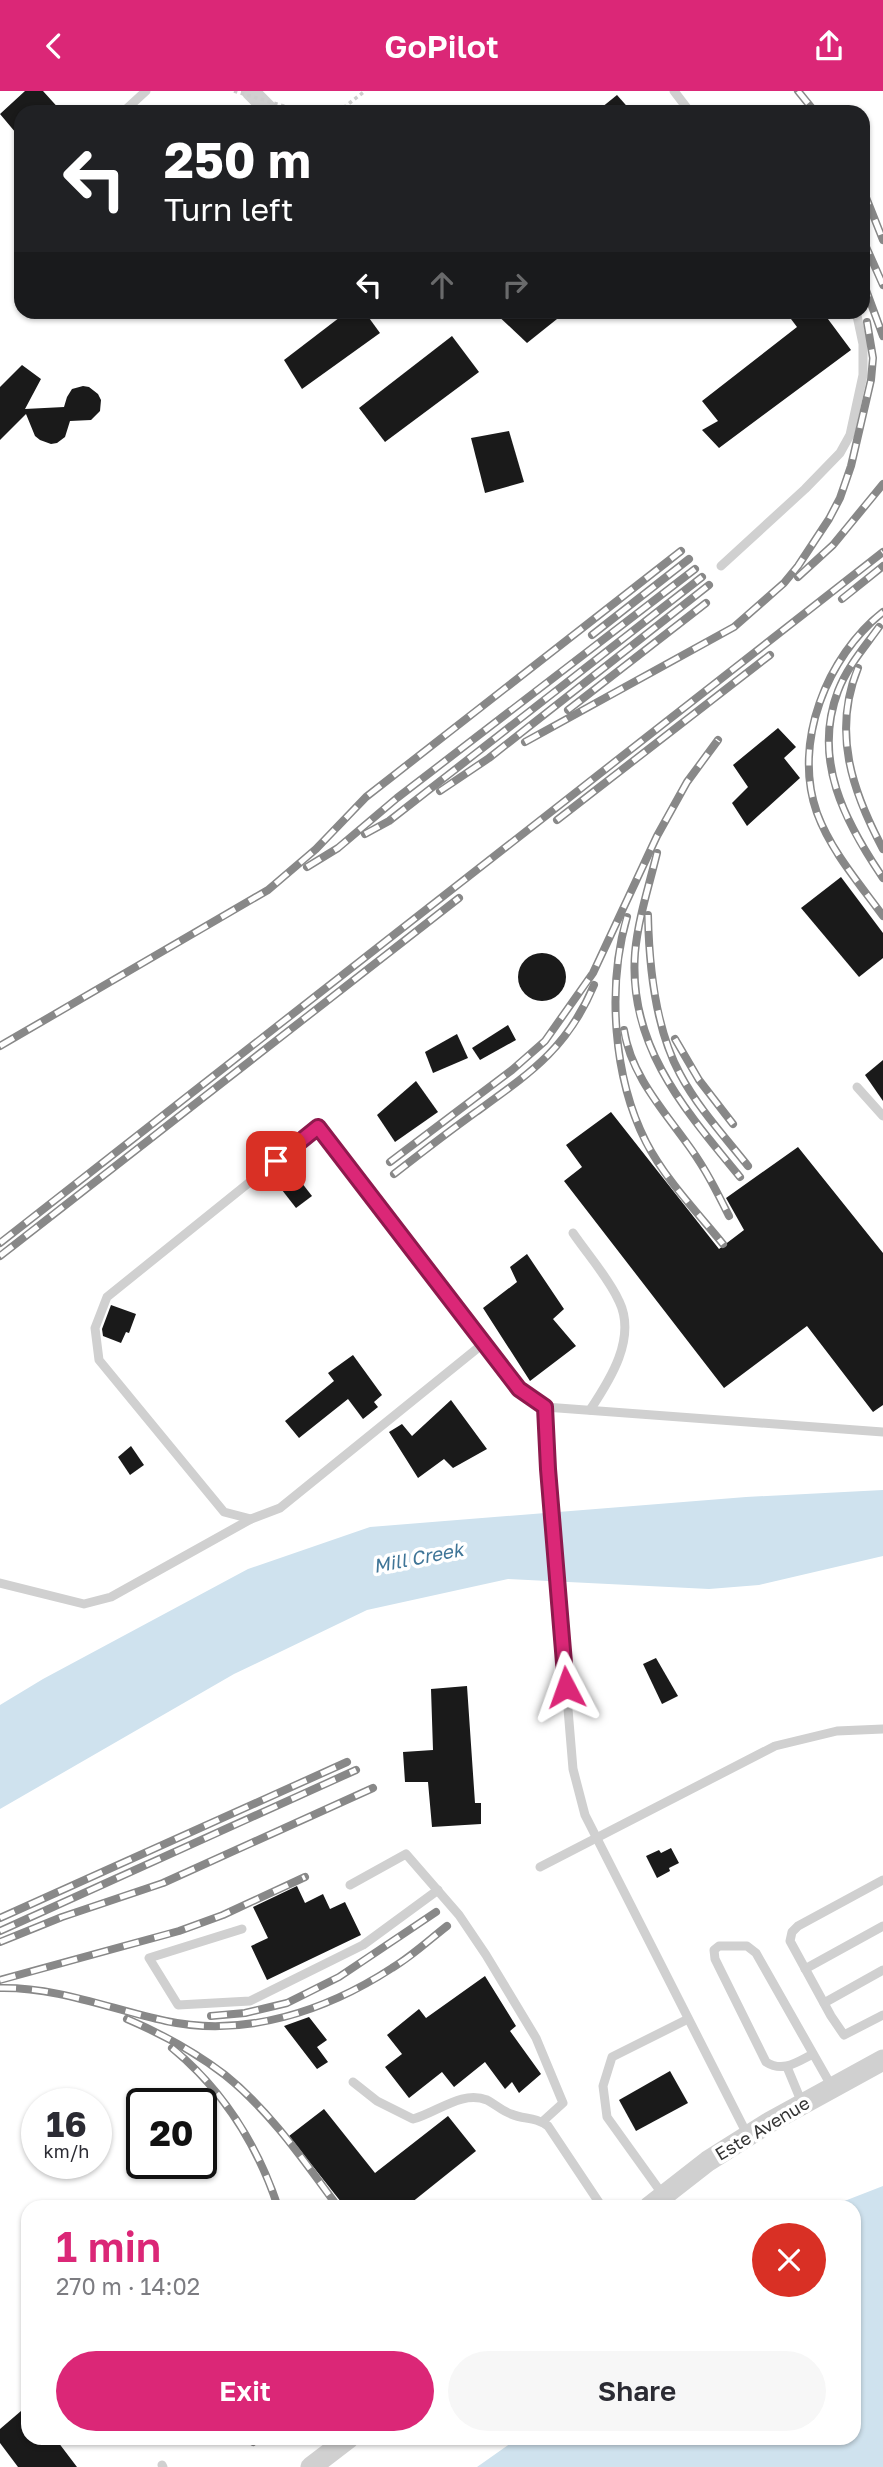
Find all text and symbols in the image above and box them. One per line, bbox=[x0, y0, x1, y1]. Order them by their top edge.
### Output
icon: back bbox=[35, 27, 73, 65]
text: GoPilot bbox=[384, 27, 499, 65]
icon: share bbox=[810, 27, 848, 65]
text: 250 m bbox=[164, 130, 311, 189]
icon: left bbox=[49, 133, 140, 224]
text: Turn left bbox=[164, 190, 293, 228]
icon: left bbox=[350, 266, 388, 304]
icon: ahead bbox=[423, 266, 461, 304]
icon: right bbox=[496, 266, 534, 304]
pin bbox=[246, 1131, 306, 1191]
icon: arrive bbox=[257, 1142, 295, 1180]
water label: Mill Creek bbox=[371, 1537, 467, 1577]
position arrow bbox=[529, 1650, 603, 1724]
speed limit sign: 20 bbox=[126, 2088, 217, 2179]
street label: Este Avenue bbox=[711, 2091, 813, 2165]
text: 16 bbox=[46, 2103, 87, 2145]
text: km/h bbox=[44, 2140, 89, 2162]
text: 1 min bbox=[56, 2221, 161, 2271]
button: close bbox=[752, 2223, 826, 2297]
text: 270 m · 14:02 bbox=[56, 2272, 200, 2300]
button: Exit bbox=[56, 2351, 434, 2431]
button: Share bbox=[448, 2351, 826, 2431]

